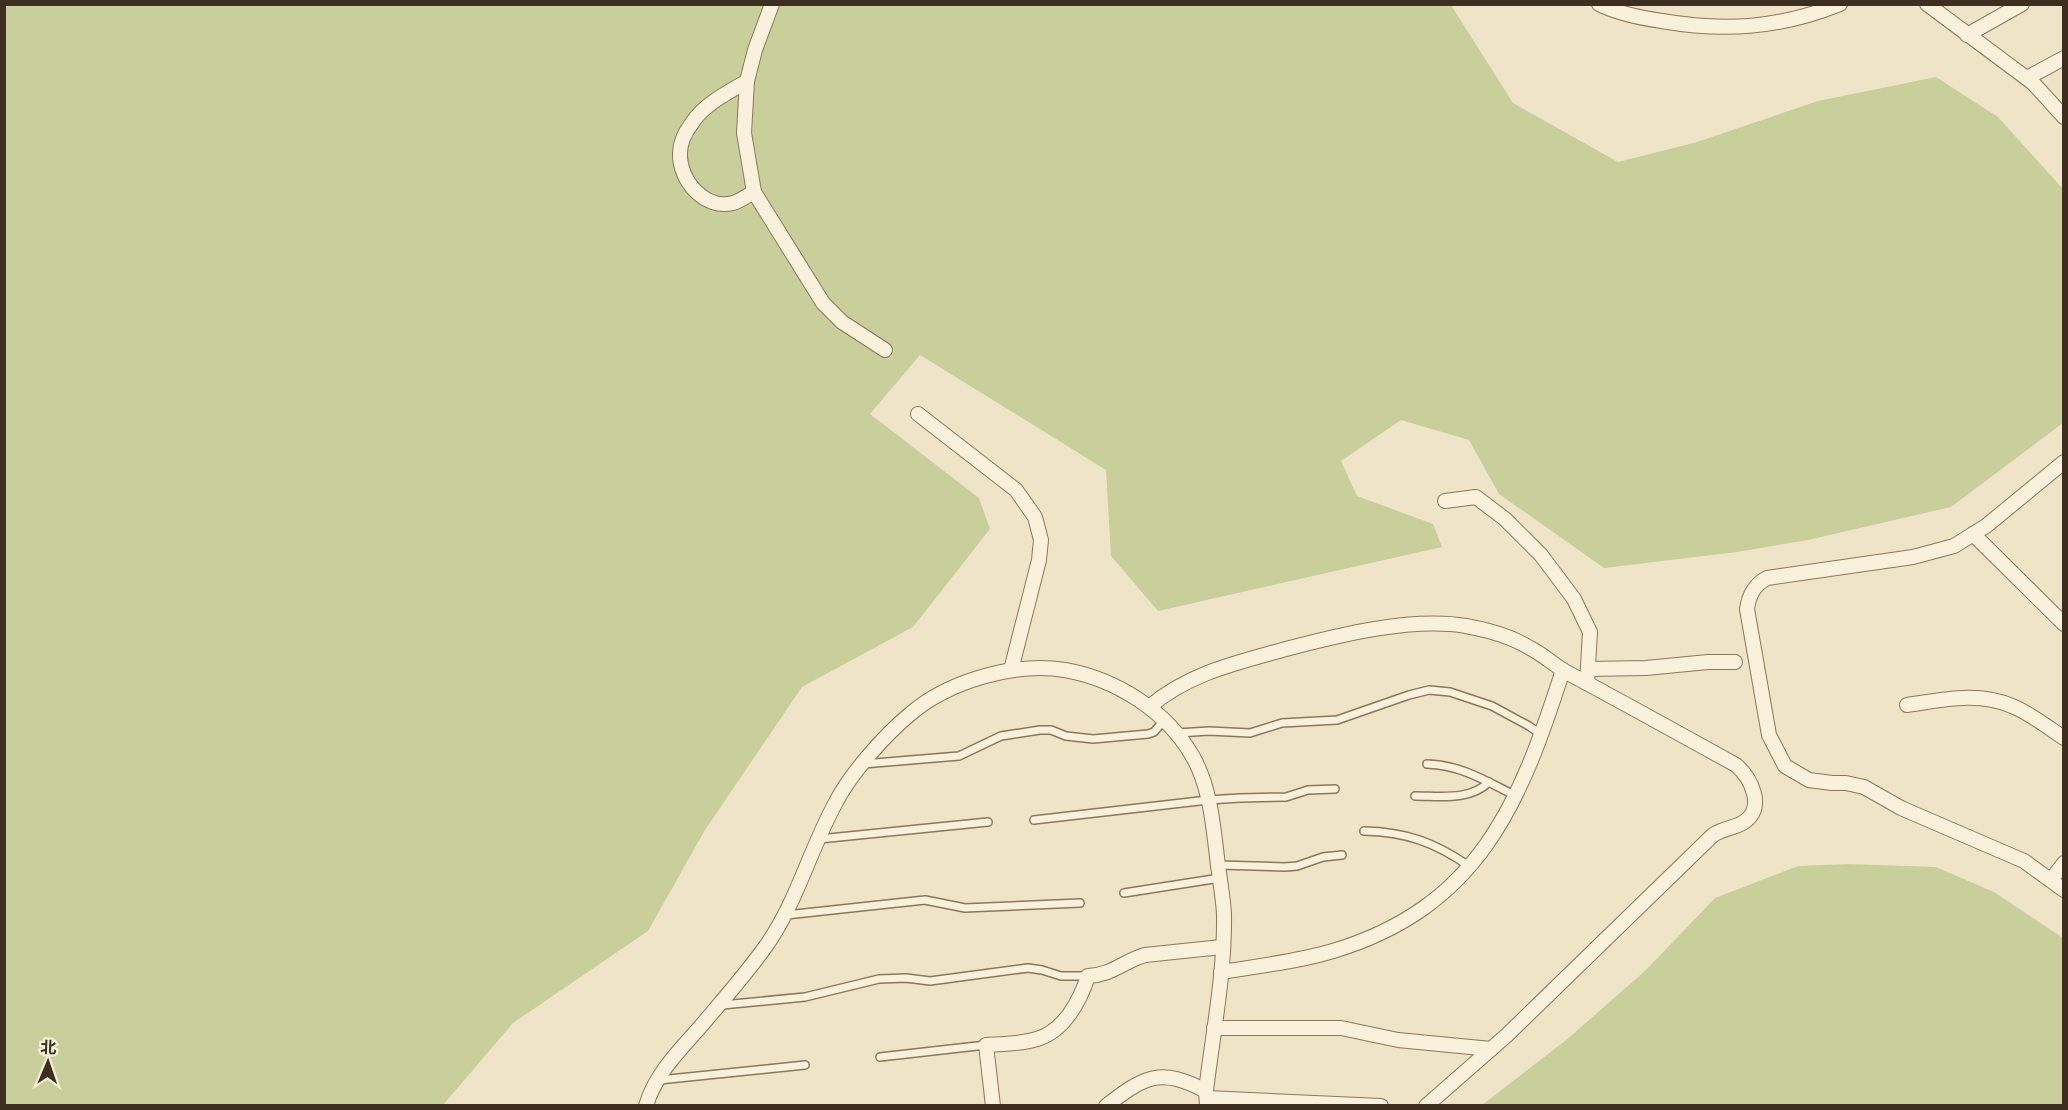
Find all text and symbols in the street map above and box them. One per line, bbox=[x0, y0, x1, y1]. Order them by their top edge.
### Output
north arrow bbox=[18, 1032, 78, 1092]
text: 北 bbox=[40, 1034, 57, 1058]

